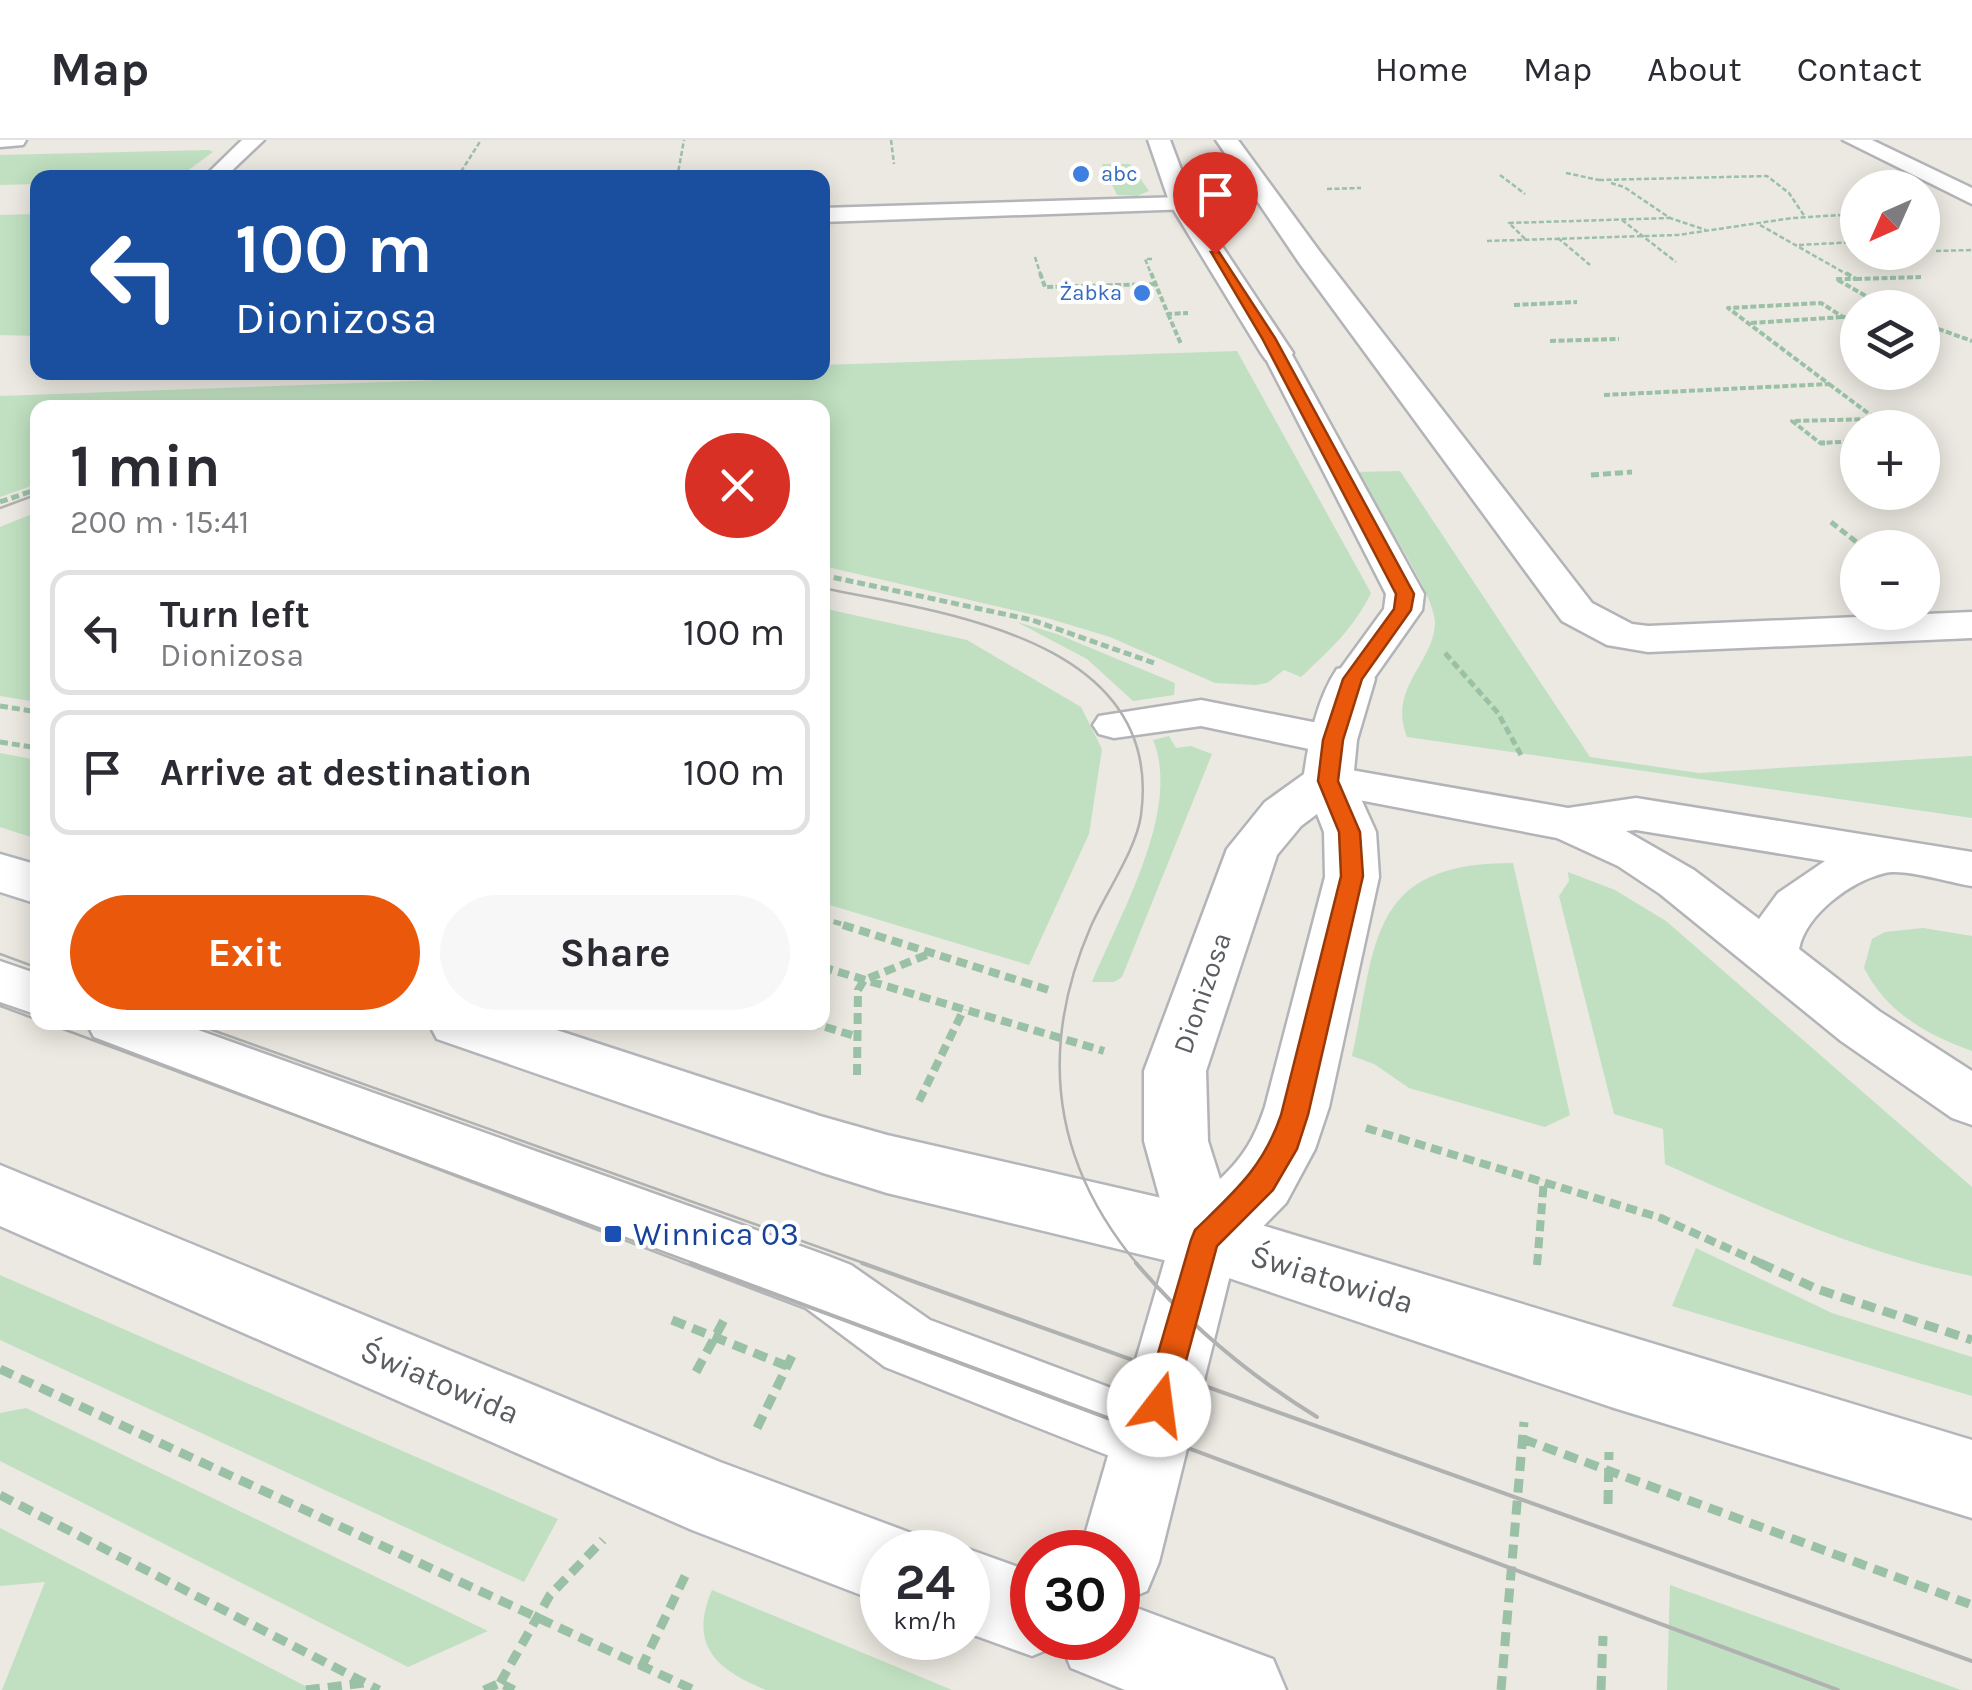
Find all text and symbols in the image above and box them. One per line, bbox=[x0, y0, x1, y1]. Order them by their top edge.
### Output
text: Map bbox=[50, 41, 149, 97]
text: Home bbox=[1375, 49, 1468, 90]
text: Map bbox=[1523, 49, 1592, 90]
text: About bbox=[1647, 49, 1742, 90]
text: Contact bbox=[1797, 49, 1922, 90]
pin bbox=[1173, 152, 1258, 255]
place label: abc bbox=[1101, 161, 1138, 187]
marker: abc bbox=[1070, 163, 1092, 185]
icon: arrive bbox=[1188, 167, 1243, 222]
north arrow bbox=[1840, 170, 1940, 270]
map controls bbox=[1840, 170, 1940, 630]
text: 100 m bbox=[235, 208, 433, 290]
icon: left bbox=[70, 210, 200, 340]
place label: Żabka bbox=[1059, 280, 1122, 306]
marker: Żabka bbox=[1131, 282, 1153, 304]
button: layers bbox=[1840, 290, 1940, 390]
text: Dionizosa bbox=[235, 292, 438, 344]
button: + bbox=[1840, 410, 1940, 510]
text: 1 min bbox=[70, 431, 221, 501]
button: close bbox=[685, 433, 790, 538]
text: 200 m · 15:41 bbox=[70, 504, 249, 541]
button: − bbox=[1840, 530, 1940, 630]
text: Turn left bbox=[160, 592, 310, 637]
icon: left bbox=[75, 605, 130, 660]
text: 100 m bbox=[683, 610, 785, 655]
text: Dionizosa bbox=[160, 637, 304, 674]
icon: arrive bbox=[75, 745, 130, 800]
text: Arrive at destination bbox=[160, 750, 532, 795]
text: 100 m bbox=[683, 750, 785, 795]
button: Exit bbox=[70, 895, 420, 1010]
button: Share bbox=[440, 895, 790, 1010]
street label: Dionizosa bbox=[1166, 928, 1238, 1058]
place label: Winnica 03 bbox=[633, 1216, 799, 1253]
marker: Winnica 03 bbox=[602, 1223, 624, 1245]
street label: Światowida bbox=[1246, 1235, 1419, 1321]
street label: Światowida bbox=[355, 1330, 526, 1432]
position arrow bbox=[1107, 1353, 1211, 1457]
speed limit sign: 30 bbox=[1010, 1530, 1140, 1660]
text: 24 bbox=[895, 1553, 955, 1612]
text: km/h bbox=[893, 1606, 957, 1635]

